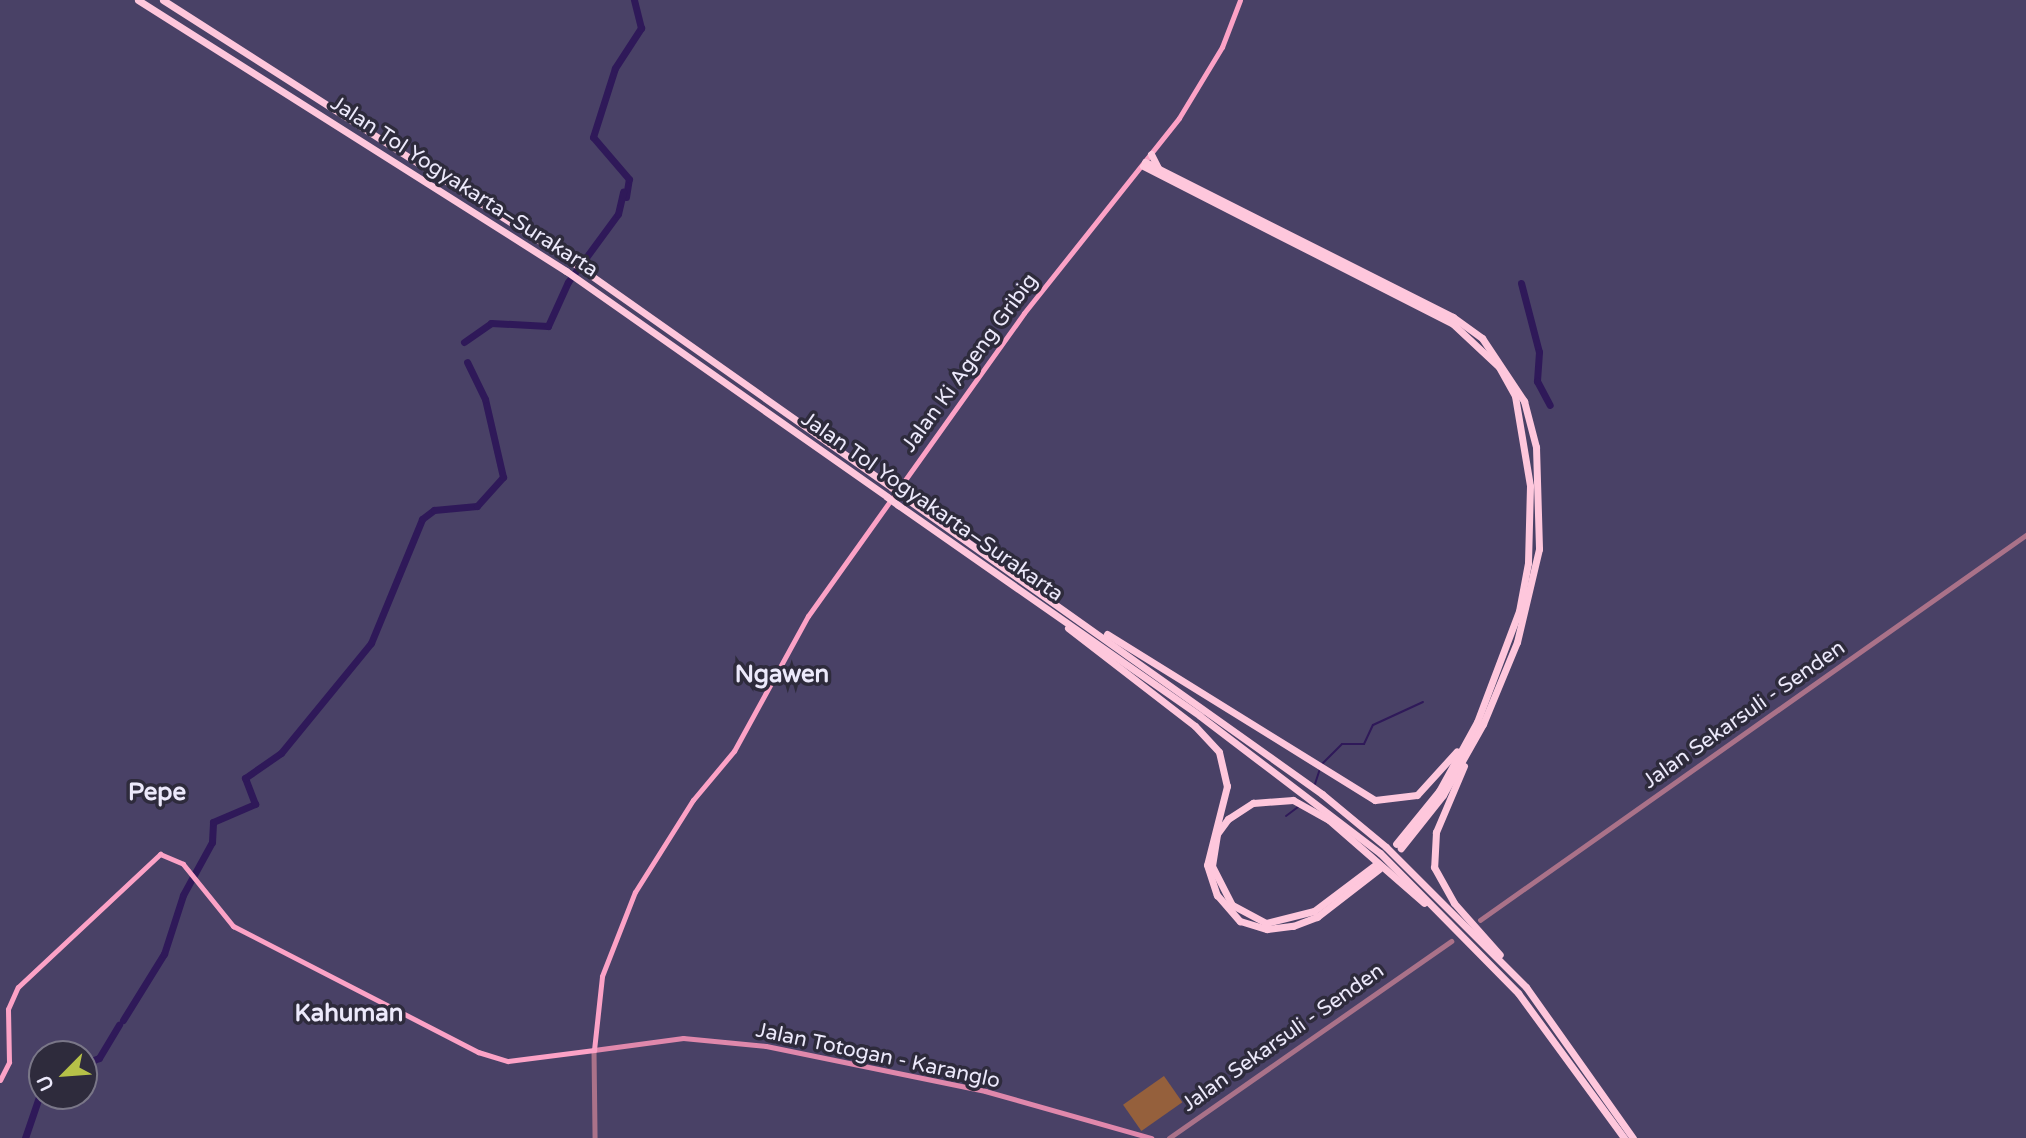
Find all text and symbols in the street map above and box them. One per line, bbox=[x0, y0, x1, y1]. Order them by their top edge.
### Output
street label: Jalan Tol Yogyakarta–Surakarta bbox=[326, 91, 602, 283]
street label: Jalan Ki Ageng Gribig bbox=[897, 269, 1043, 457]
street label: Jalan Tol Yogyakarta–Surakarta bbox=[796, 407, 1068, 607]
street label: Jalan Sekarsuli - Senden bbox=[1638, 636, 1850, 794]
district label: Ngawen bbox=[735, 661, 829, 689]
district label: Pepe bbox=[128, 779, 186, 807]
street label: Jalan Sekarsuli - Senden bbox=[1177, 959, 1389, 1117]
district label: Kahuman bbox=[295, 1000, 403, 1028]
street label: Jalan Totogan - Karanglo bbox=[754, 1018, 1002, 1094]
north arrow bbox=[28, 1040, 98, 1110]
text: U bbox=[33, 1072, 59, 1094]

